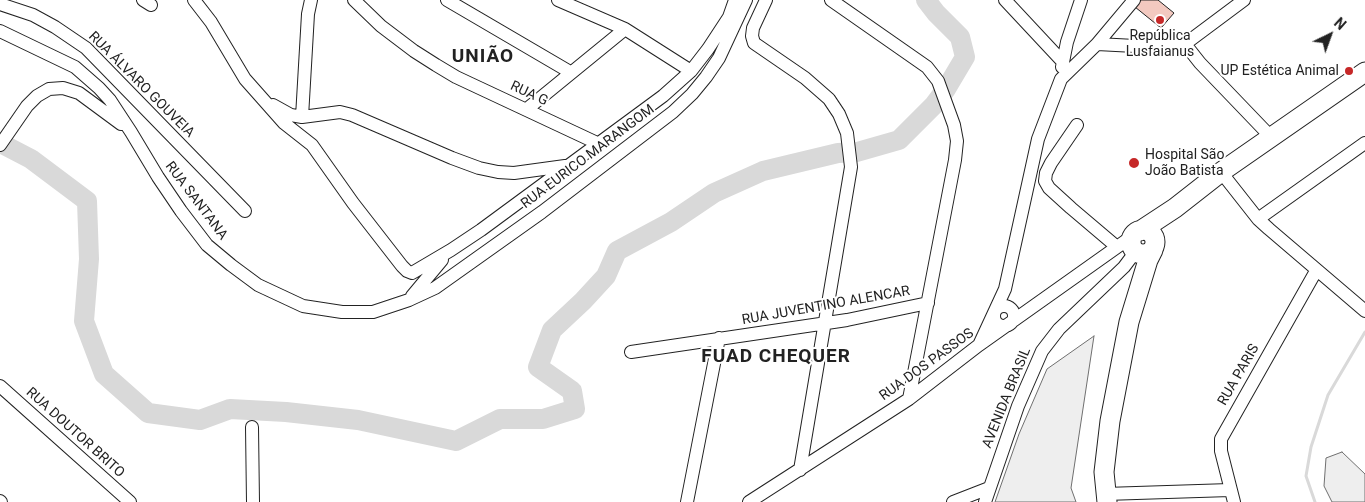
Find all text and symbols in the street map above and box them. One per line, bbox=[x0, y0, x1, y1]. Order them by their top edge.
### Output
north arrow bbox=[1305, 10, 1355, 60]
marker: República Lusfaianus bbox=[1154, 14, 1166, 26]
text: N bbox=[1331, 15, 1349, 33]
street label: RUA ÁLVARO GOUVEIA bbox=[84, 28, 198, 142]
place label: República Lusfaianus bbox=[1126, 28, 1194, 60]
district label: UNIÃO bbox=[451, 46, 515, 68]
place label: UP Estética Animal bbox=[1220, 63, 1339, 79]
marker: UP Estética Animal bbox=[1343, 65, 1355, 77]
street label: RUA G bbox=[507, 78, 551, 110]
street label: RUA EURICO MARANGOM bbox=[518, 101, 658, 213]
place label: Hospital São João Batista bbox=[1145, 147, 1224, 180]
marker: Hospital São João Batista bbox=[1127, 156, 1141, 170]
street label: RUA SANTANA bbox=[161, 159, 231, 243]
street label: RUA JUVENTINO ALENCAR bbox=[741, 283, 911, 329]
street label: RUA DOS PASSOS bbox=[877, 325, 977, 405]
street label: RUA PARIS bbox=[1215, 341, 1263, 409]
street label: AVENIDA BRASIL bbox=[979, 345, 1035, 451]
district label: FUAD CHEQUER bbox=[700, 346, 852, 368]
street label: RUA DOUTOR BRITO bbox=[22, 384, 128, 482]

